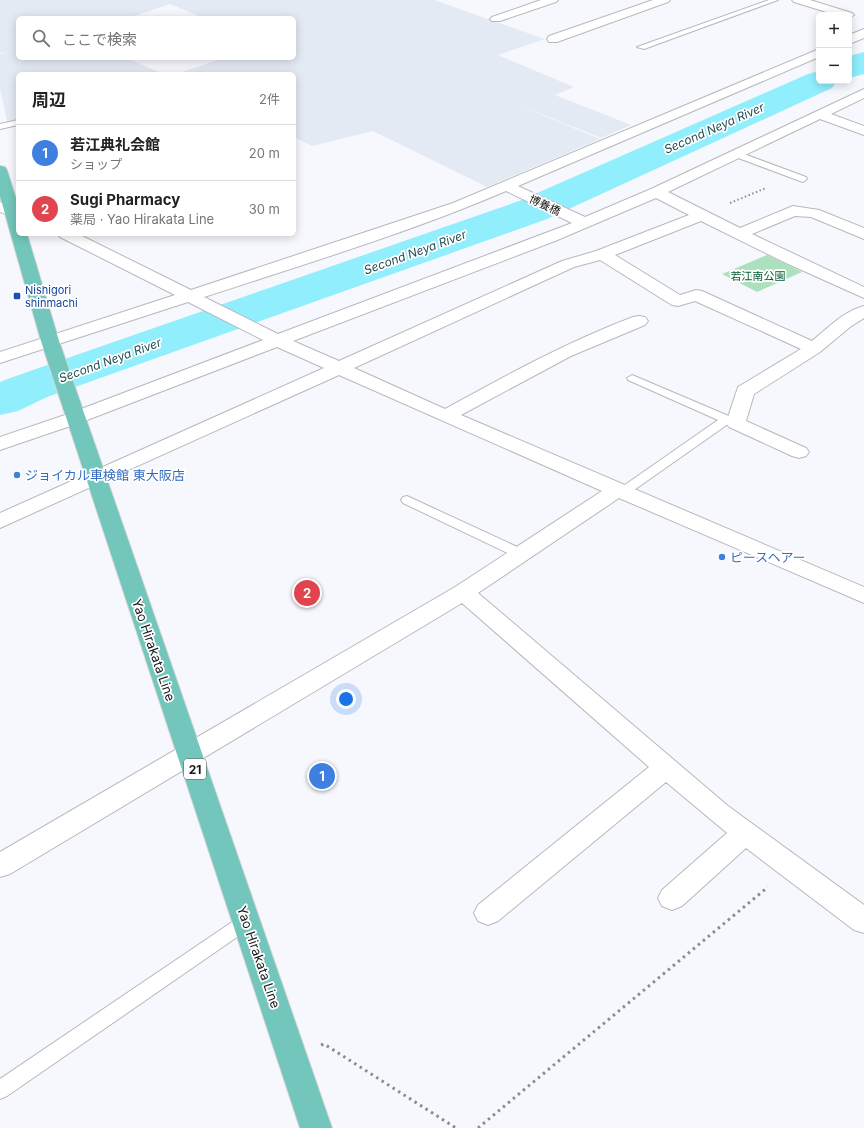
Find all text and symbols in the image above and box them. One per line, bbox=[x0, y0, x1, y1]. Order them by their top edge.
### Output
map controls bbox=[816, 12, 852, 84]
button: + bbox=[816, 12, 852, 48]
search box bbox=[16, 16, 296, 60]
icon: search bbox=[30, 27, 52, 49]
text: ここで検索 bbox=[62, 30, 137, 49]
button: − bbox=[816, 48, 852, 84]
text: 周辺 bbox=[32, 90, 66, 110]
text: 2件 bbox=[259, 91, 280, 107]
water label: Second Neya River bbox=[662, 99, 767, 157]
text: 若江典礼会館 bbox=[70, 135, 160, 154]
text: 1 bbox=[42, 145, 48, 161]
text: 20 m bbox=[249, 145, 280, 161]
text: ショップ bbox=[70, 156, 122, 172]
text: Sugi Pharmacy bbox=[70, 190, 180, 209]
street label: 博養橋 bbox=[527, 192, 563, 218]
text: 2 bbox=[41, 201, 49, 217]
text: 30 m bbox=[249, 201, 280, 217]
text: 薬局 · Yao Hirakata Line bbox=[70, 211, 214, 227]
water label: Second Neya River bbox=[362, 226, 469, 278]
park label: 若江南公園 bbox=[731, 269, 786, 283]
place label: Nishigori shinmachi bbox=[25, 283, 78, 310]
marker: Nishigori shinmachi bbox=[12, 291, 22, 301]
water label: Second Neya River bbox=[57, 334, 164, 386]
place label: ジョイカル車検館 東大阪店 bbox=[25, 467, 185, 483]
marker: ジョイカル車検館 東大阪店 bbox=[12, 470, 22, 480]
place label: ピースヘアー bbox=[730, 549, 806, 565]
marker: ピースヘアー bbox=[717, 552, 727, 562]
pin: 2 bbox=[294, 578, 320, 608]
street label: Yao Hirakata Line bbox=[129, 597, 179, 703]
your location bbox=[336, 689, 356, 709]
road number: 21 bbox=[184, 759, 206, 779]
pin: 1 bbox=[309, 761, 335, 791]
street label: Yao Hirakata Line bbox=[234, 904, 284, 1010]

